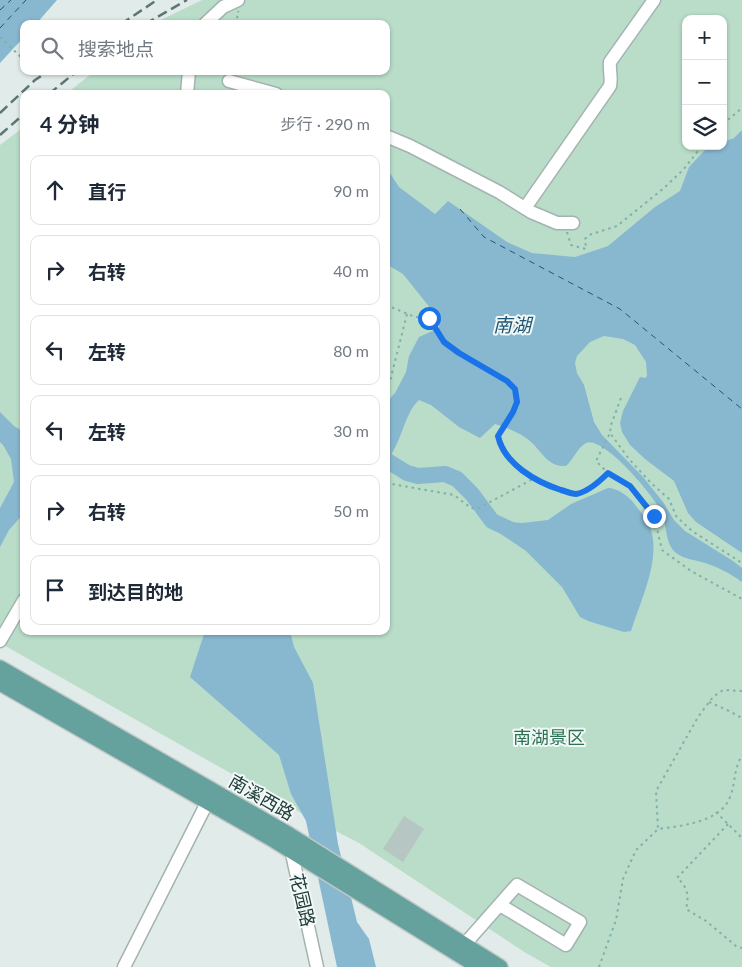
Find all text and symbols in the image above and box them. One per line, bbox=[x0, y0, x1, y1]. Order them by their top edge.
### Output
map controls bbox=[682, 15, 727, 150]
button: + bbox=[682, 15, 727, 60]
search box bbox=[20, 20, 390, 75]
icon: search bbox=[38, 34, 66, 62]
text: 搜索地点 bbox=[78, 37, 154, 60]
button: − bbox=[682, 60, 727, 105]
button: layers bbox=[682, 105, 727, 150]
text: 4 分钟 bbox=[40, 111, 99, 136]
text: 步行 · 290 m bbox=[281, 114, 370, 133]
icon: ahead bbox=[41, 176, 69, 204]
text: 直行 bbox=[88, 180, 126, 203]
text: 90 m bbox=[333, 181, 369, 200]
icon: right bbox=[41, 256, 69, 284]
text: 右转 bbox=[88, 260, 126, 283]
text: 40 m bbox=[333, 261, 369, 280]
route start bbox=[418, 307, 441, 330]
water label: 南湖 bbox=[493, 313, 534, 336]
icon: left bbox=[41, 336, 69, 364]
text: 左转 bbox=[88, 340, 126, 363]
text: 80 m bbox=[333, 341, 369, 360]
icon: left bbox=[41, 416, 69, 444]
text: 左转 bbox=[88, 420, 126, 443]
text: 30 m bbox=[333, 421, 369, 440]
icon: right bbox=[41, 496, 69, 524]
text: 右转 bbox=[88, 500, 126, 523]
text: 50 m bbox=[333, 501, 369, 520]
route end bbox=[643, 505, 666, 528]
icon: arrive bbox=[41, 576, 69, 604]
text: 到达目的地 bbox=[88, 580, 183, 603]
park label: 南湖景区 bbox=[513, 726, 585, 748]
street label: 南溪西路 bbox=[225, 769, 299, 825]
street label: 花园路 bbox=[286, 871, 320, 929]

